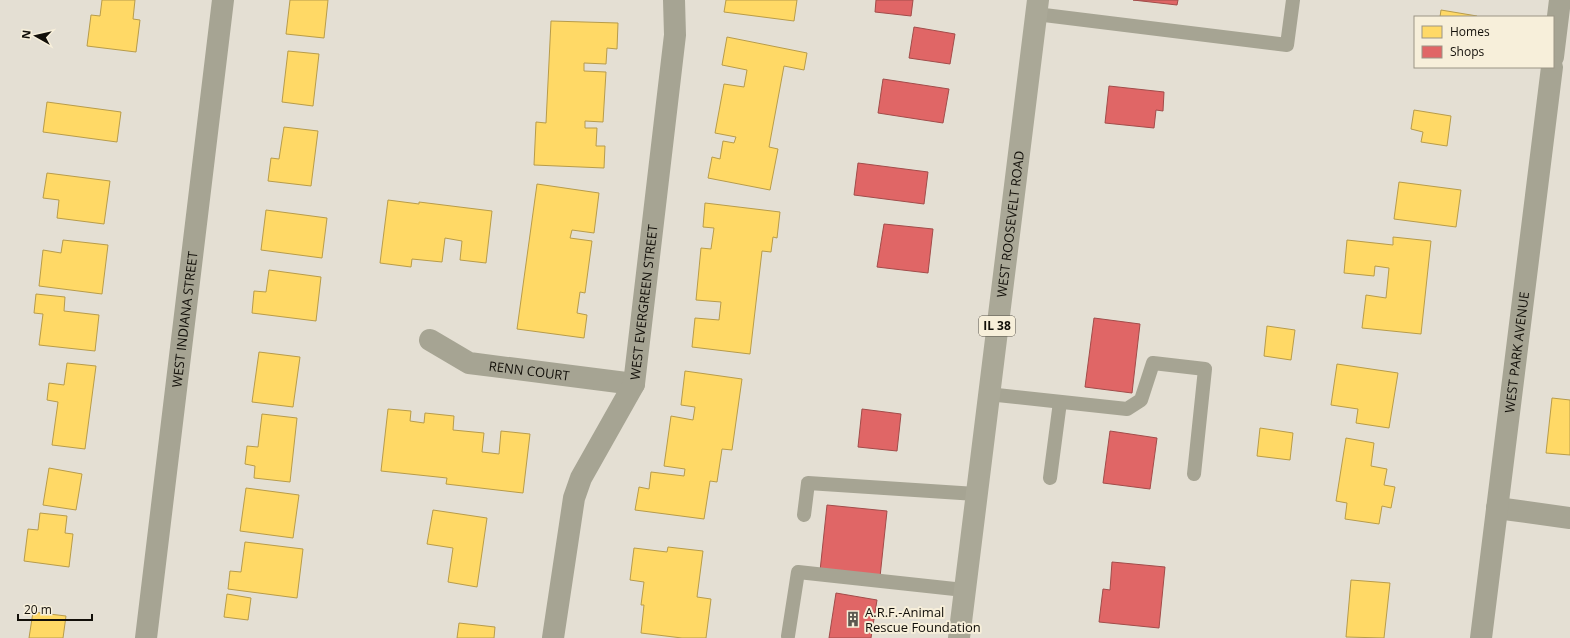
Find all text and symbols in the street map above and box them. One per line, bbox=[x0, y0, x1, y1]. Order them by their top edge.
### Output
north arrow bbox=[16, 16, 56, 56]
legend bbox=[1414, 16, 1554, 68]
text: Homes bbox=[1450, 23, 1490, 40]
text: N bbox=[18, 29, 34, 40]
text: Shops bbox=[1450, 43, 1485, 60]
street label: WEST ROOSEVELT ROAD bbox=[992, 150, 1028, 299]
street label: WEST EVERGREEN STREET bbox=[626, 223, 662, 381]
street label: WEST INDIANA STREET bbox=[167, 249, 202, 388]
street label: WEST PARK AVENUE bbox=[1500, 290, 1533, 414]
road number: IL 38 bbox=[979, 316, 1015, 336]
street label: RENN COURT bbox=[488, 357, 572, 385]
scale bar bbox=[18, 596, 92, 622]
text: 20 m bbox=[24, 601, 52, 618]
place label: A.R.F.-Animal Rescue Foundation bbox=[865, 603, 981, 636]
building icon: A.R.F.-Animal Rescue Foundation bbox=[844, 610, 862, 628]

